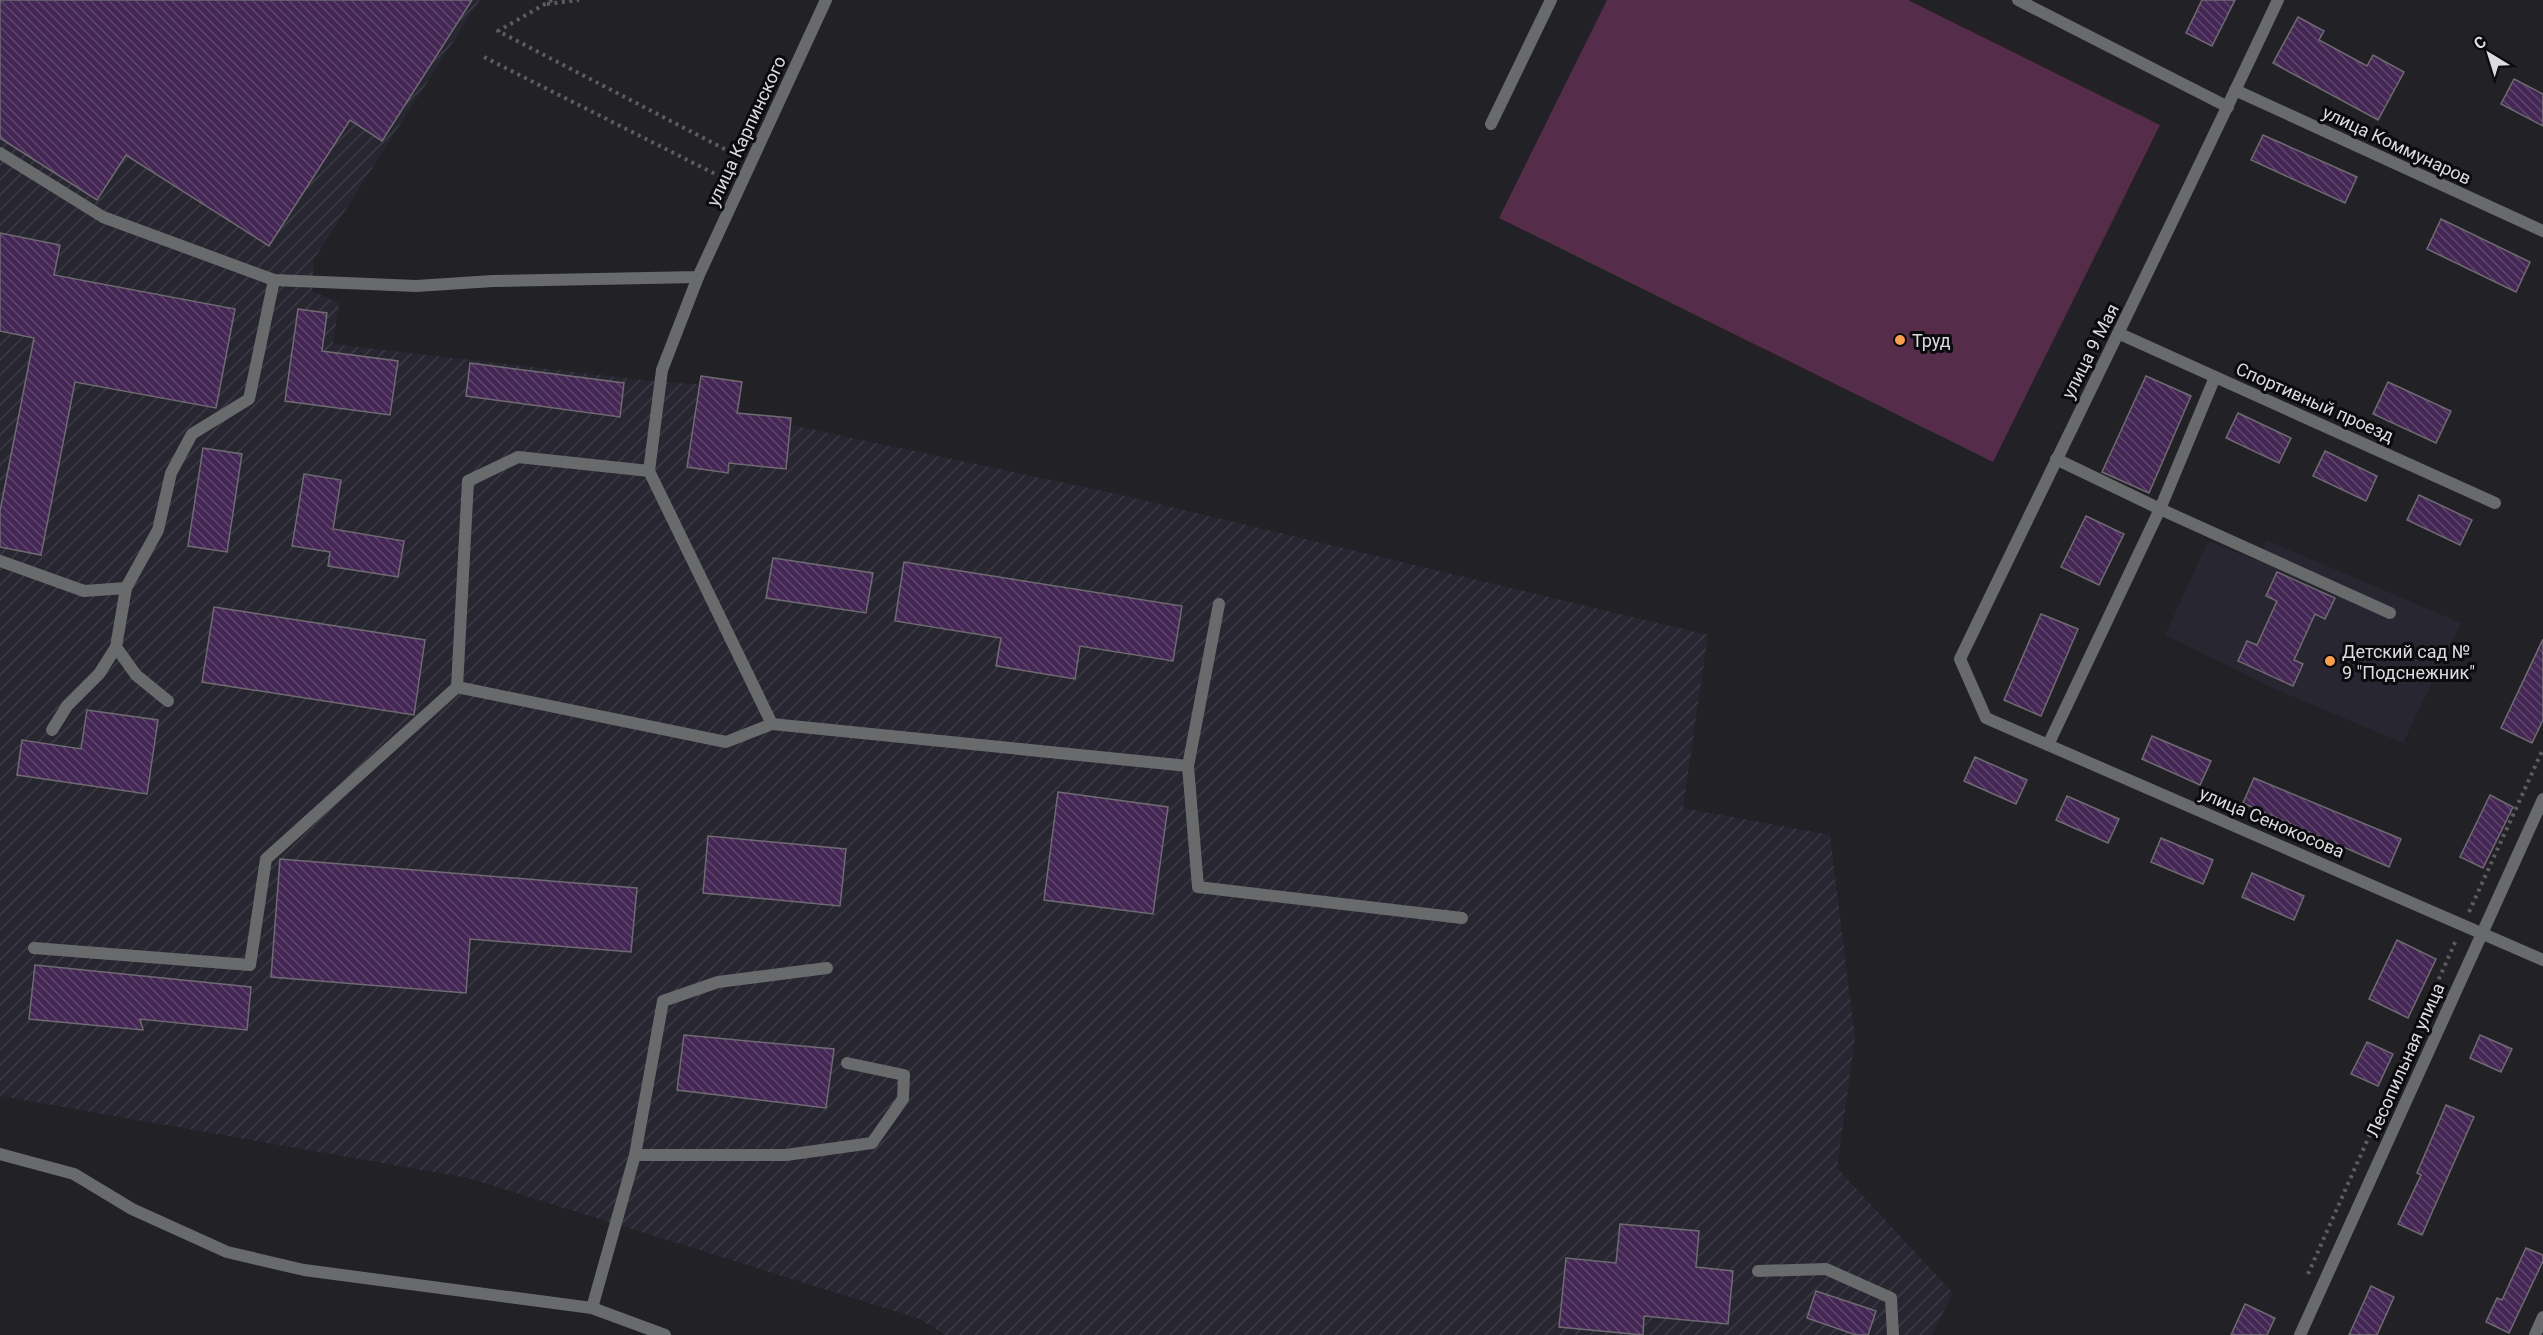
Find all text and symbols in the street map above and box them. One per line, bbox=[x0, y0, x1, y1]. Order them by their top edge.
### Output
north arrow bbox=[2459, 24, 2519, 84]
text: С bbox=[2470, 32, 2490, 53]
street label: улица Карпинского bbox=[702, 53, 790, 209]
street label: улица Коммунаров bbox=[2319, 101, 2475, 189]
street label: улица 9 Мая bbox=[2057, 300, 2123, 402]
place label: Труд bbox=[1912, 330, 1951, 351]
marker: Труд bbox=[1893, 333, 1907, 347]
street label: Спортивный проезд bbox=[2233, 358, 2397, 446]
place label: Детский сад № 9 "Подснежник" bbox=[2342, 641, 2475, 683]
marker: Детский сад № 9 "Подснежник" bbox=[2323, 654, 2337, 668]
street label: улица Сенокосова bbox=[2196, 782, 2348, 862]
street label: Лесопильная улица bbox=[2361, 980, 2449, 1140]

